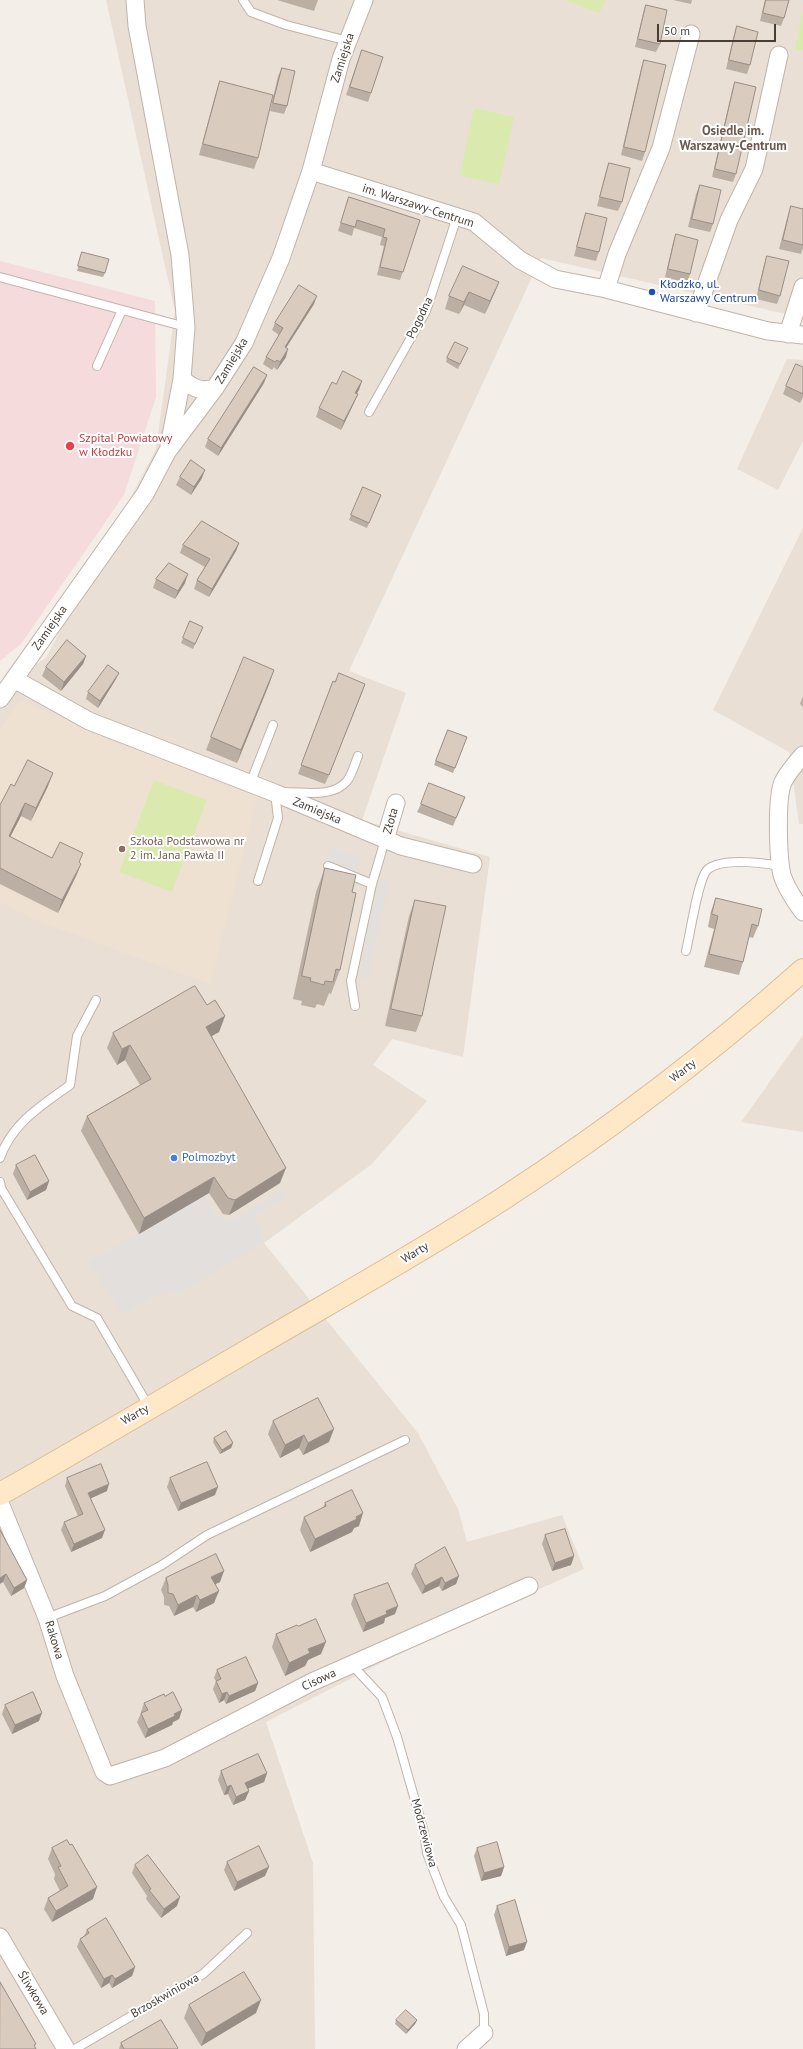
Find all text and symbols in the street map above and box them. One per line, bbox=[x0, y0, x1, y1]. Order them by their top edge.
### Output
scale bar bbox=[659, 16, 778, 42]
text: 50 m bbox=[664, 23, 690, 38]
street label: Zamiejska bbox=[328, 31, 358, 85]
district label: Osiedle im. Warszawy-Centrum bbox=[679, 123, 787, 154]
street label: im. Warszawy-Centrum bbox=[360, 181, 476, 231]
place label: Kłodzko, ul. Warszawy Centrum bbox=[660, 278, 757, 306]
marker: Kłodzko, ul. Warszawy Centrum bbox=[647, 287, 657, 297]
street label: Pogodna bbox=[404, 295, 436, 341]
street label: Zamiejska bbox=[213, 335, 251, 387]
place label: Szpital Powiatowy w Kłodzku bbox=[79, 432, 172, 460]
marker: Szpital Powiatowy w Kłodzku bbox=[64, 440, 76, 452]
street label: Zamiejska bbox=[29, 603, 71, 653]
street label: Zamiejska bbox=[291, 794, 343, 828]
street label: Złota bbox=[380, 806, 402, 836]
place label: Szkoła Podstawowa nr 2 im. Jana Pawła II bbox=[130, 835, 244, 863]
marker: Szkoła Podstawowa nr 2 im. Jana Pawła II bbox=[117, 844, 127, 854]
street label: Warty bbox=[667, 1056, 699, 1086]
place label: Polmozbyt bbox=[182, 1151, 236, 1165]
marker: Polmozbyt bbox=[169, 1153, 179, 1163]
street label: Warty bbox=[399, 1239, 431, 1267]
street label: Warty bbox=[119, 1401, 151, 1429]
street label: Rakowa bbox=[41, 1619, 67, 1661]
street label: Cisowa bbox=[300, 1666, 338, 1694]
street label: Modrzewiowa bbox=[408, 1797, 440, 1869]
street label: Śliwkowa bbox=[14, 1968, 52, 2018]
street label: Brzoskwiniowa bbox=[128, 1971, 202, 2021]

